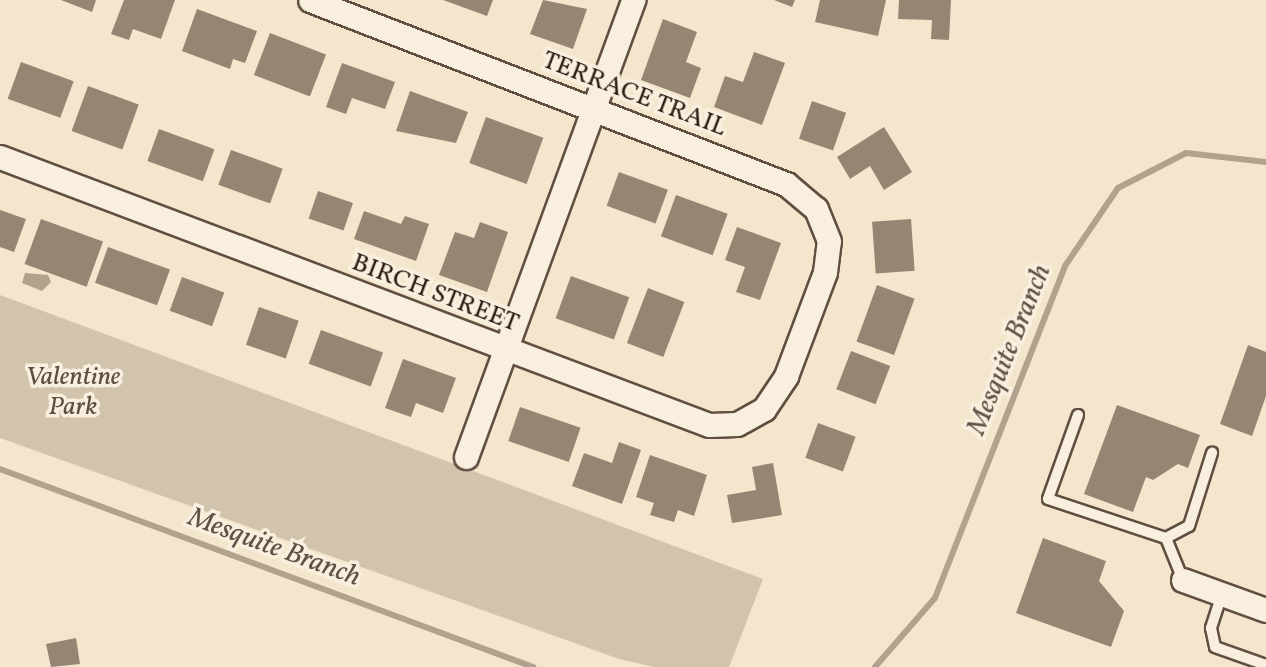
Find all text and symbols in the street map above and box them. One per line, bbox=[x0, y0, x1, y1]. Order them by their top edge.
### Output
street label: TERRACE TRAIL bbox=[537, 45, 731, 145]
street label: BIRCH STREET bbox=[347, 248, 523, 340]
water label: Mesquite Branch bbox=[961, 260, 1059, 440]
park label: Valentine Park bbox=[26, 362, 120, 424]
water label: Mesquite Branch bbox=[183, 501, 365, 595]

